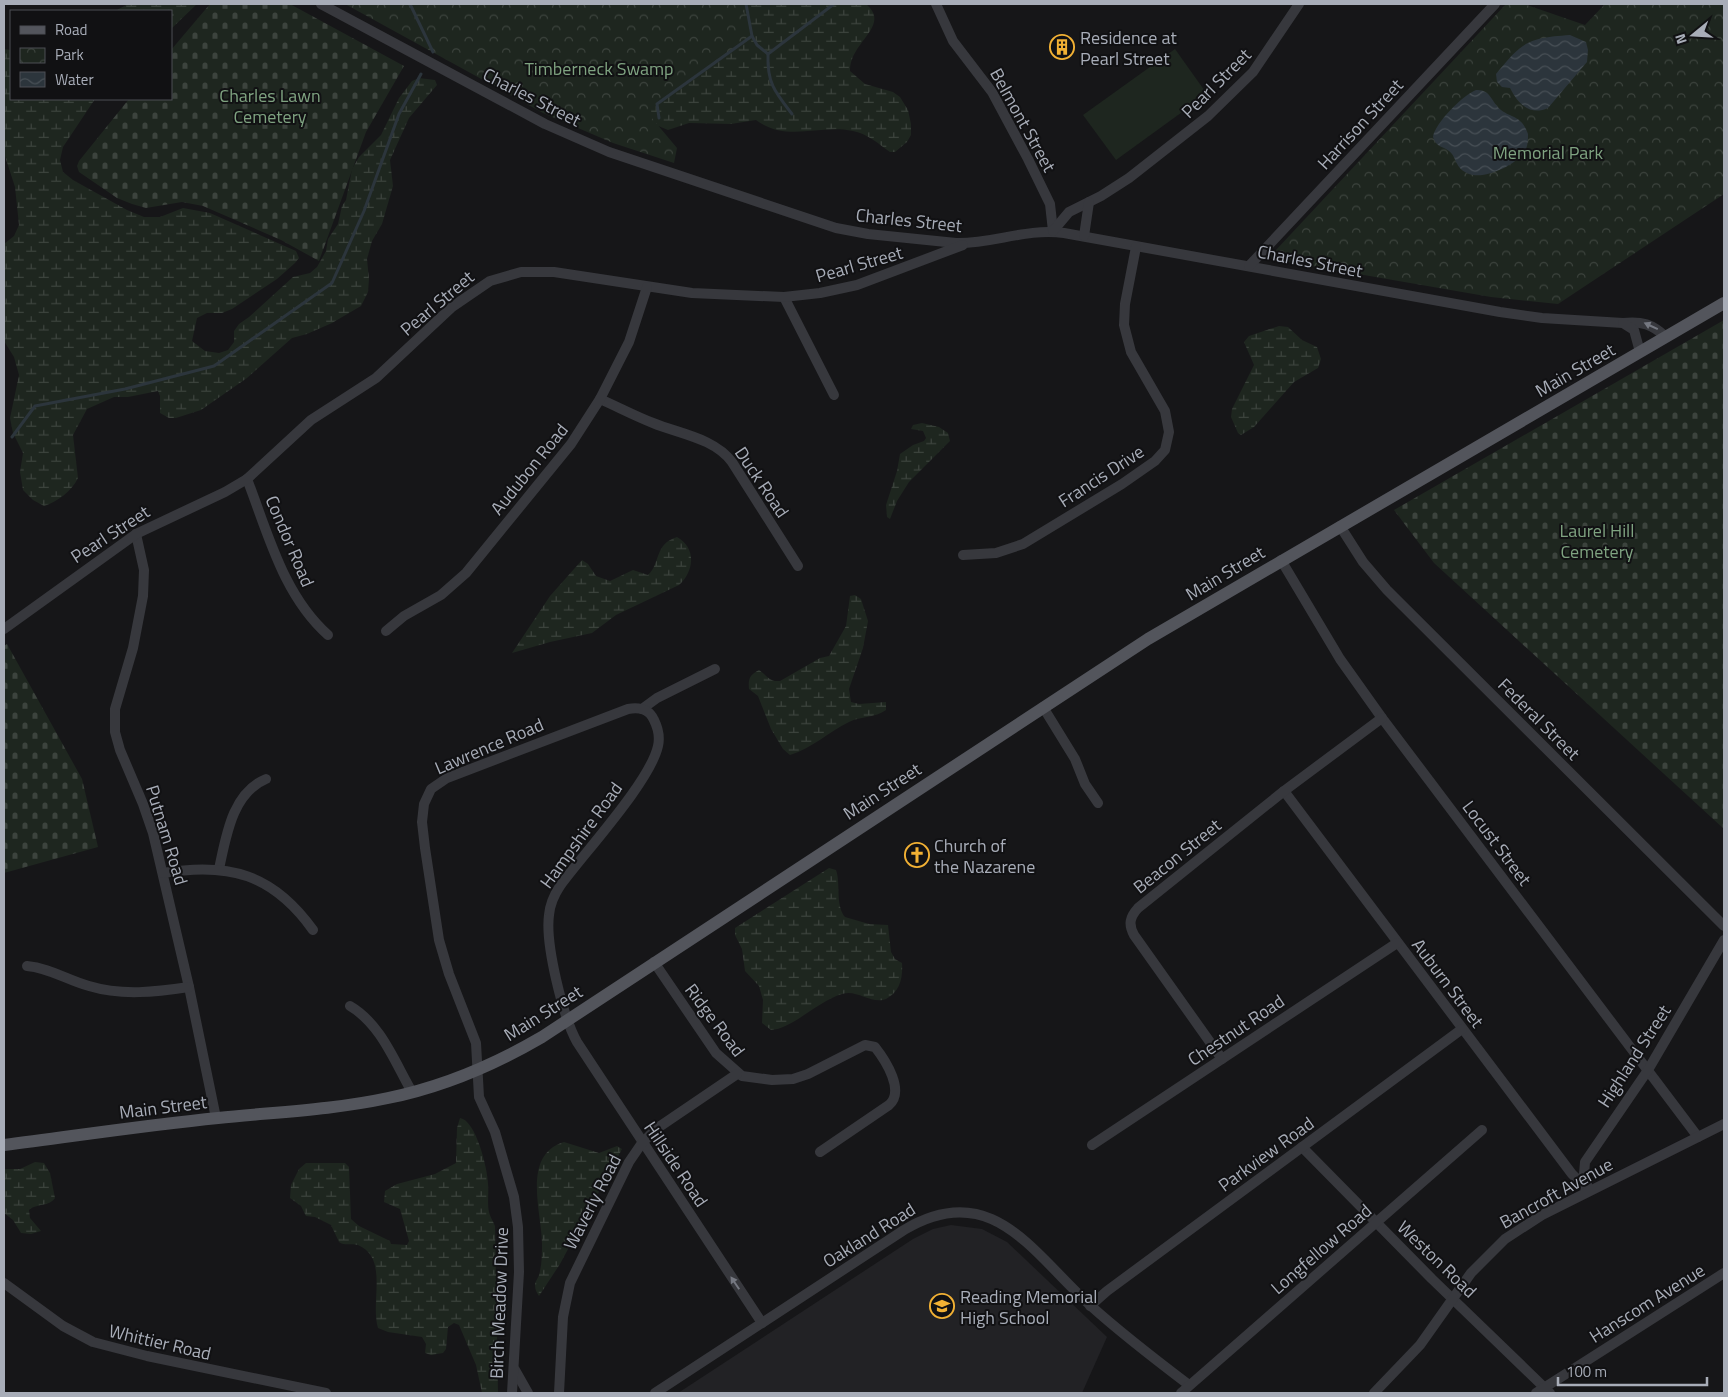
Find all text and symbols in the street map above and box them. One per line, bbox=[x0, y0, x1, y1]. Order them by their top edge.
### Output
legend bbox=[10, 10, 172, 100]
north arrow bbox=[1668, 10, 1718, 60]
text: Road bbox=[55, 18, 87, 41]
place label: Residence at Pearl Street bbox=[1080, 24, 1177, 72]
text: N bbox=[1669, 31, 1692, 47]
building icon: Residence at Pearl Street bbox=[1049, 34, 1075, 60]
street label: Pearl Street bbox=[1175, 41, 1258, 124]
text: Park bbox=[55, 43, 84, 66]
park label: Timberneck Swamp bbox=[524, 55, 674, 82]
street label: Charles Street bbox=[478, 61, 586, 134]
street label: Belmont Street bbox=[983, 63, 1063, 178]
text: Water bbox=[55, 68, 94, 91]
street label: Harrison Street bbox=[1311, 72, 1410, 175]
park label: Charles Lawn Cemetery bbox=[219, 82, 321, 130]
park label: Memorial Park bbox=[1493, 139, 1604, 166]
street label: Charles Street bbox=[855, 201, 964, 239]
street label: Charles Street bbox=[1255, 238, 1366, 285]
street label: Pearl Street bbox=[812, 239, 906, 289]
street label: Pearl Street bbox=[394, 263, 480, 342]
one-way arrow bbox=[1643, 322, 1658, 330]
street label: Main Street bbox=[1530, 336, 1620, 404]
street label: Audubon Road bbox=[484, 417, 574, 521]
street label: Francis Drive bbox=[1053, 438, 1149, 514]
street label: Duck Road bbox=[728, 441, 796, 523]
street label: Condor Road bbox=[259, 491, 321, 591]
street label: Pearl Street bbox=[65, 498, 155, 570]
park label: Laurel Hill Cemetery bbox=[1560, 517, 1634, 565]
street label: Main Street bbox=[1180, 538, 1270, 607]
street label: Federal Street bbox=[1492, 672, 1587, 767]
street label: Lawrence Road bbox=[430, 711, 548, 781]
street label: Main Street bbox=[838, 755, 927, 826]
street label: Hampshire Road bbox=[533, 776, 629, 894]
street label: Putnam Road bbox=[139, 782, 195, 888]
street label: Locust Street bbox=[1456, 795, 1538, 892]
street label: Beacon Street bbox=[1127, 812, 1227, 900]
place label: Church of the Nazarene bbox=[934, 832, 1035, 880]
church icon: Church of the Nazarene bbox=[904, 842, 930, 868]
street label: Auburn Street bbox=[1405, 933, 1491, 1034]
street label: Main Street bbox=[498, 978, 588, 1048]
street label: Ridge Road bbox=[678, 978, 752, 1062]
street label: Chestnut Road bbox=[1182, 988, 1290, 1072]
street label: Highland Street bbox=[1591, 999, 1678, 1113]
street label: Main Street bbox=[118, 1088, 209, 1126]
street label: Parkview Road bbox=[1212, 1110, 1320, 1198]
street label: Hillside Road bbox=[637, 1116, 715, 1212]
street label: Waverly Road bbox=[556, 1149, 628, 1255]
street label: Bancroft Avenue bbox=[1494, 1151, 1618, 1235]
street label: Oakland Road bbox=[817, 1196, 921, 1274]
street label: Longfellow Road bbox=[1265, 1197, 1377, 1301]
street label: Weston Road bbox=[1391, 1214, 1483, 1304]
street label: Birch Meadow Drive bbox=[483, 1227, 515, 1379]
street label: Hanscom Avenue bbox=[1584, 1257, 1710, 1349]
one-way arrow bbox=[730, 1276, 740, 1289]
place label: Reading Memorial High School bbox=[960, 1283, 1097, 1331]
school or university icon: Reading Memorial High School bbox=[929, 1293, 955, 1319]
street label: Whittier Road bbox=[106, 1317, 214, 1367]
scale bar bbox=[1558, 1354, 1707, 1386]
text: 100 m bbox=[1566, 1360, 1607, 1383]

